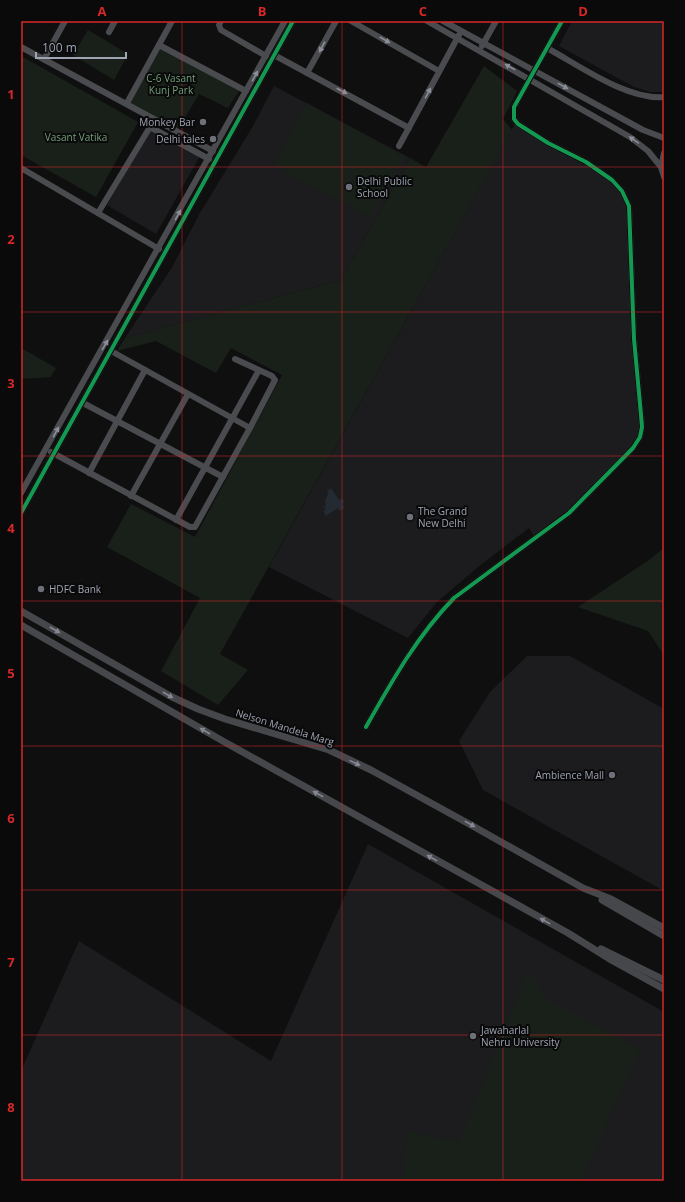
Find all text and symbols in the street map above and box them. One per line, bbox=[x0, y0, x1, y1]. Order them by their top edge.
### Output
text: A bbox=[98, 2, 107, 20]
text: B bbox=[258, 2, 267, 20]
text: C bbox=[419, 2, 427, 20]
text: D bbox=[578, 2, 588, 20]
scale bar bbox=[36, 34, 126, 60]
one-way arrow bbox=[379, 37, 391, 44]
text: 100 m bbox=[42, 39, 77, 56]
one-way arrow bbox=[318, 41, 325, 53]
one-way arrow bbox=[504, 63, 516, 70]
park label: C-6 Vasant Kunj Park bbox=[146, 71, 196, 97]
one-way arrow bbox=[251, 71, 258, 82]
one-way arrow bbox=[557, 83, 569, 90]
text: 1 bbox=[7, 85, 15, 103]
one-way arrow bbox=[424, 87, 431, 99]
one-way arrow bbox=[336, 88, 348, 95]
place label: Monkey Bar bbox=[139, 115, 195, 129]
marker: Monkey Bar bbox=[198, 117, 208, 127]
park label: Vasant Vatika bbox=[45, 130, 107, 144]
place label: Delhi tales bbox=[156, 132, 205, 146]
marker: Delhi tales bbox=[208, 134, 218, 144]
one-way arrow bbox=[628, 136, 640, 143]
place label: Delhi Public School bbox=[357, 174, 412, 200]
marker: Delhi Public School bbox=[344, 182, 354, 192]
one-way arrow bbox=[175, 209, 181, 221]
text: 2 bbox=[7, 230, 15, 248]
one-way arrow bbox=[101, 339, 108, 351]
text: 3 bbox=[7, 374, 15, 392]
one-way arrow bbox=[52, 426, 59, 438]
place label: The Grand New Delhi bbox=[418, 504, 467, 530]
marker: The Grand New Delhi bbox=[405, 512, 415, 522]
text: 4 bbox=[7, 519, 15, 537]
place label: HDFC Bank bbox=[49, 582, 102, 596]
marker: HDFC Bank bbox=[36, 584, 46, 594]
one-way arrow bbox=[49, 627, 61, 634]
text: 5 bbox=[7, 664, 15, 682]
one-way arrow bbox=[162, 691, 174, 698]
street label: Nelson Mandela Marg bbox=[234, 705, 337, 749]
one-way arrow bbox=[199, 727, 211, 734]
one-way arrow bbox=[350, 760, 361, 766]
place label: Ambience Mall bbox=[535, 768, 604, 782]
marker: Ambience Mall bbox=[607, 770, 617, 780]
one-way arrow bbox=[313, 791, 324, 797]
text: 6 bbox=[7, 809, 15, 827]
one-way arrow bbox=[464, 821, 476, 827]
one-way arrow bbox=[426, 854, 438, 861]
one-way arrow bbox=[540, 917, 551, 924]
text: 7 bbox=[7, 953, 15, 971]
place label: Jawaharlal Nehru University bbox=[480, 1023, 561, 1049]
marker: Jawaharlal Nehru University bbox=[468, 1031, 478, 1041]
text: 8 bbox=[7, 1098, 15, 1116]

